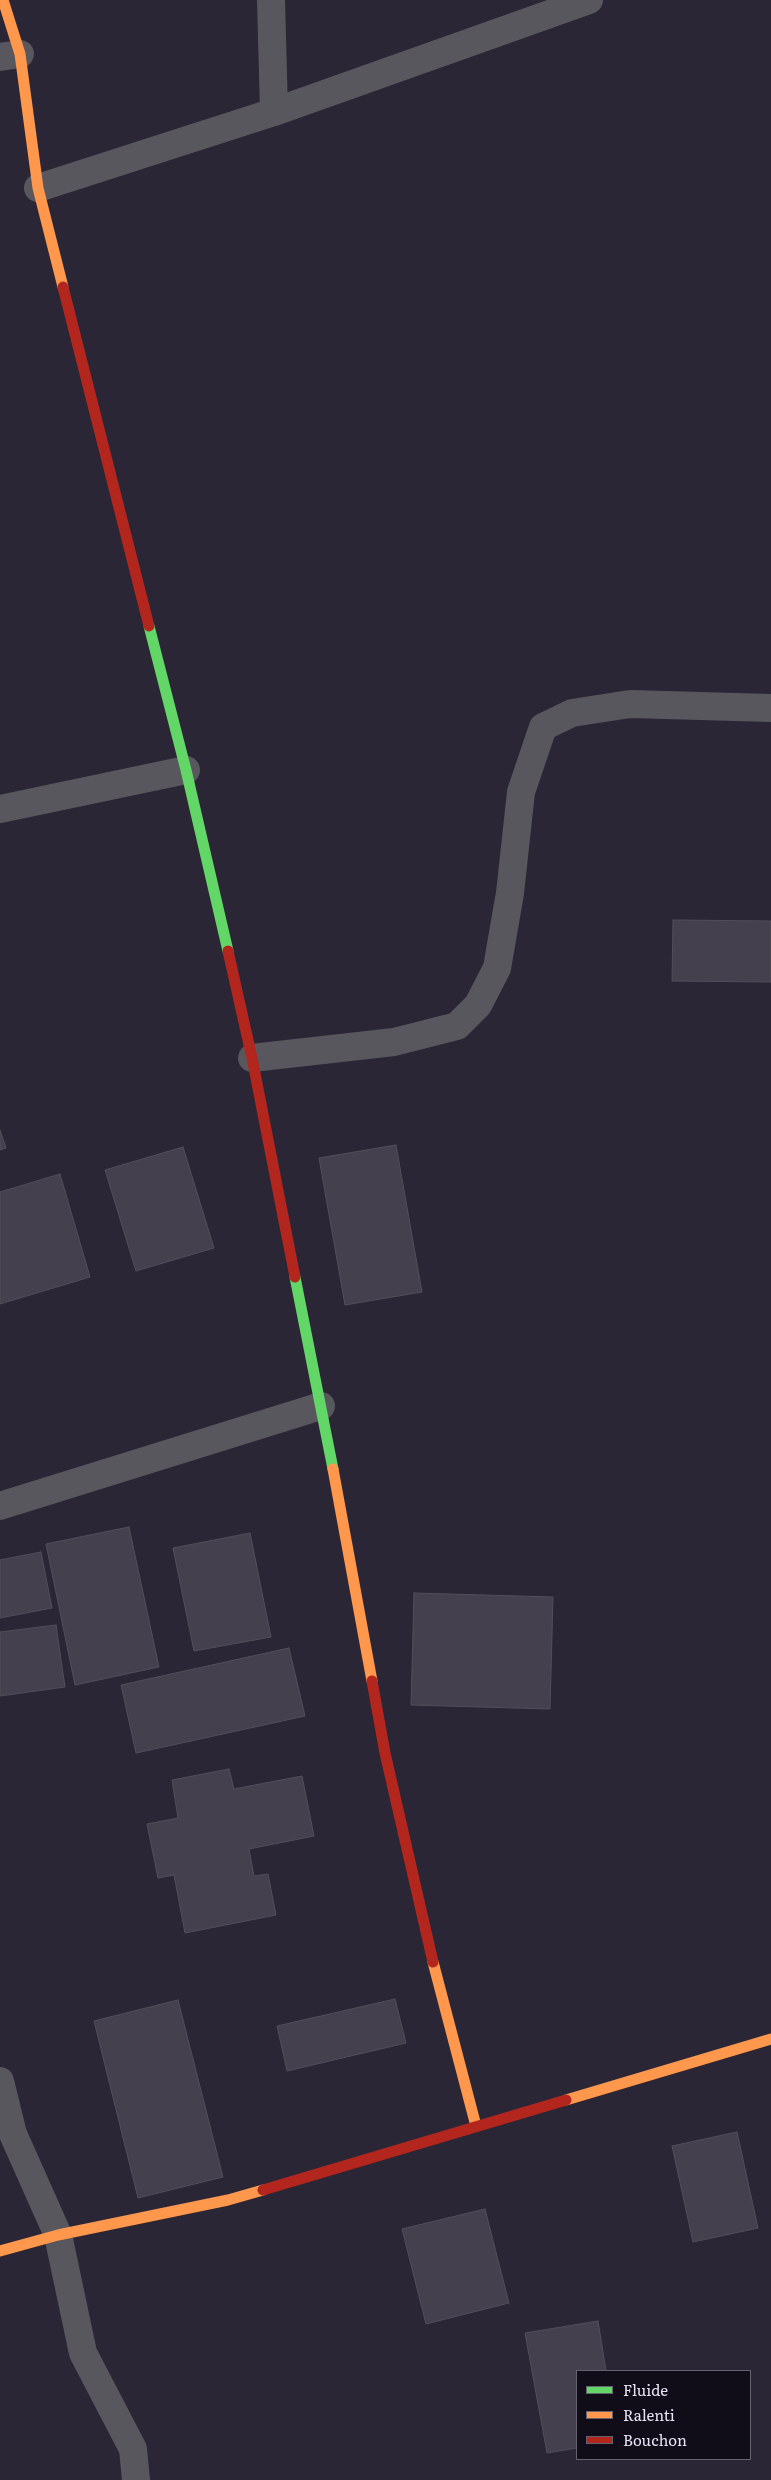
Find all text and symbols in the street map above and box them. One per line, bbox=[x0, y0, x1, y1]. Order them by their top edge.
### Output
legend bbox=[576, 2370, 751, 2460]
text: Fluide bbox=[623, 2378, 668, 2401]
text: Ralenti bbox=[623, 2403, 675, 2426]
text: Bouchon bbox=[623, 2428, 687, 2451]

